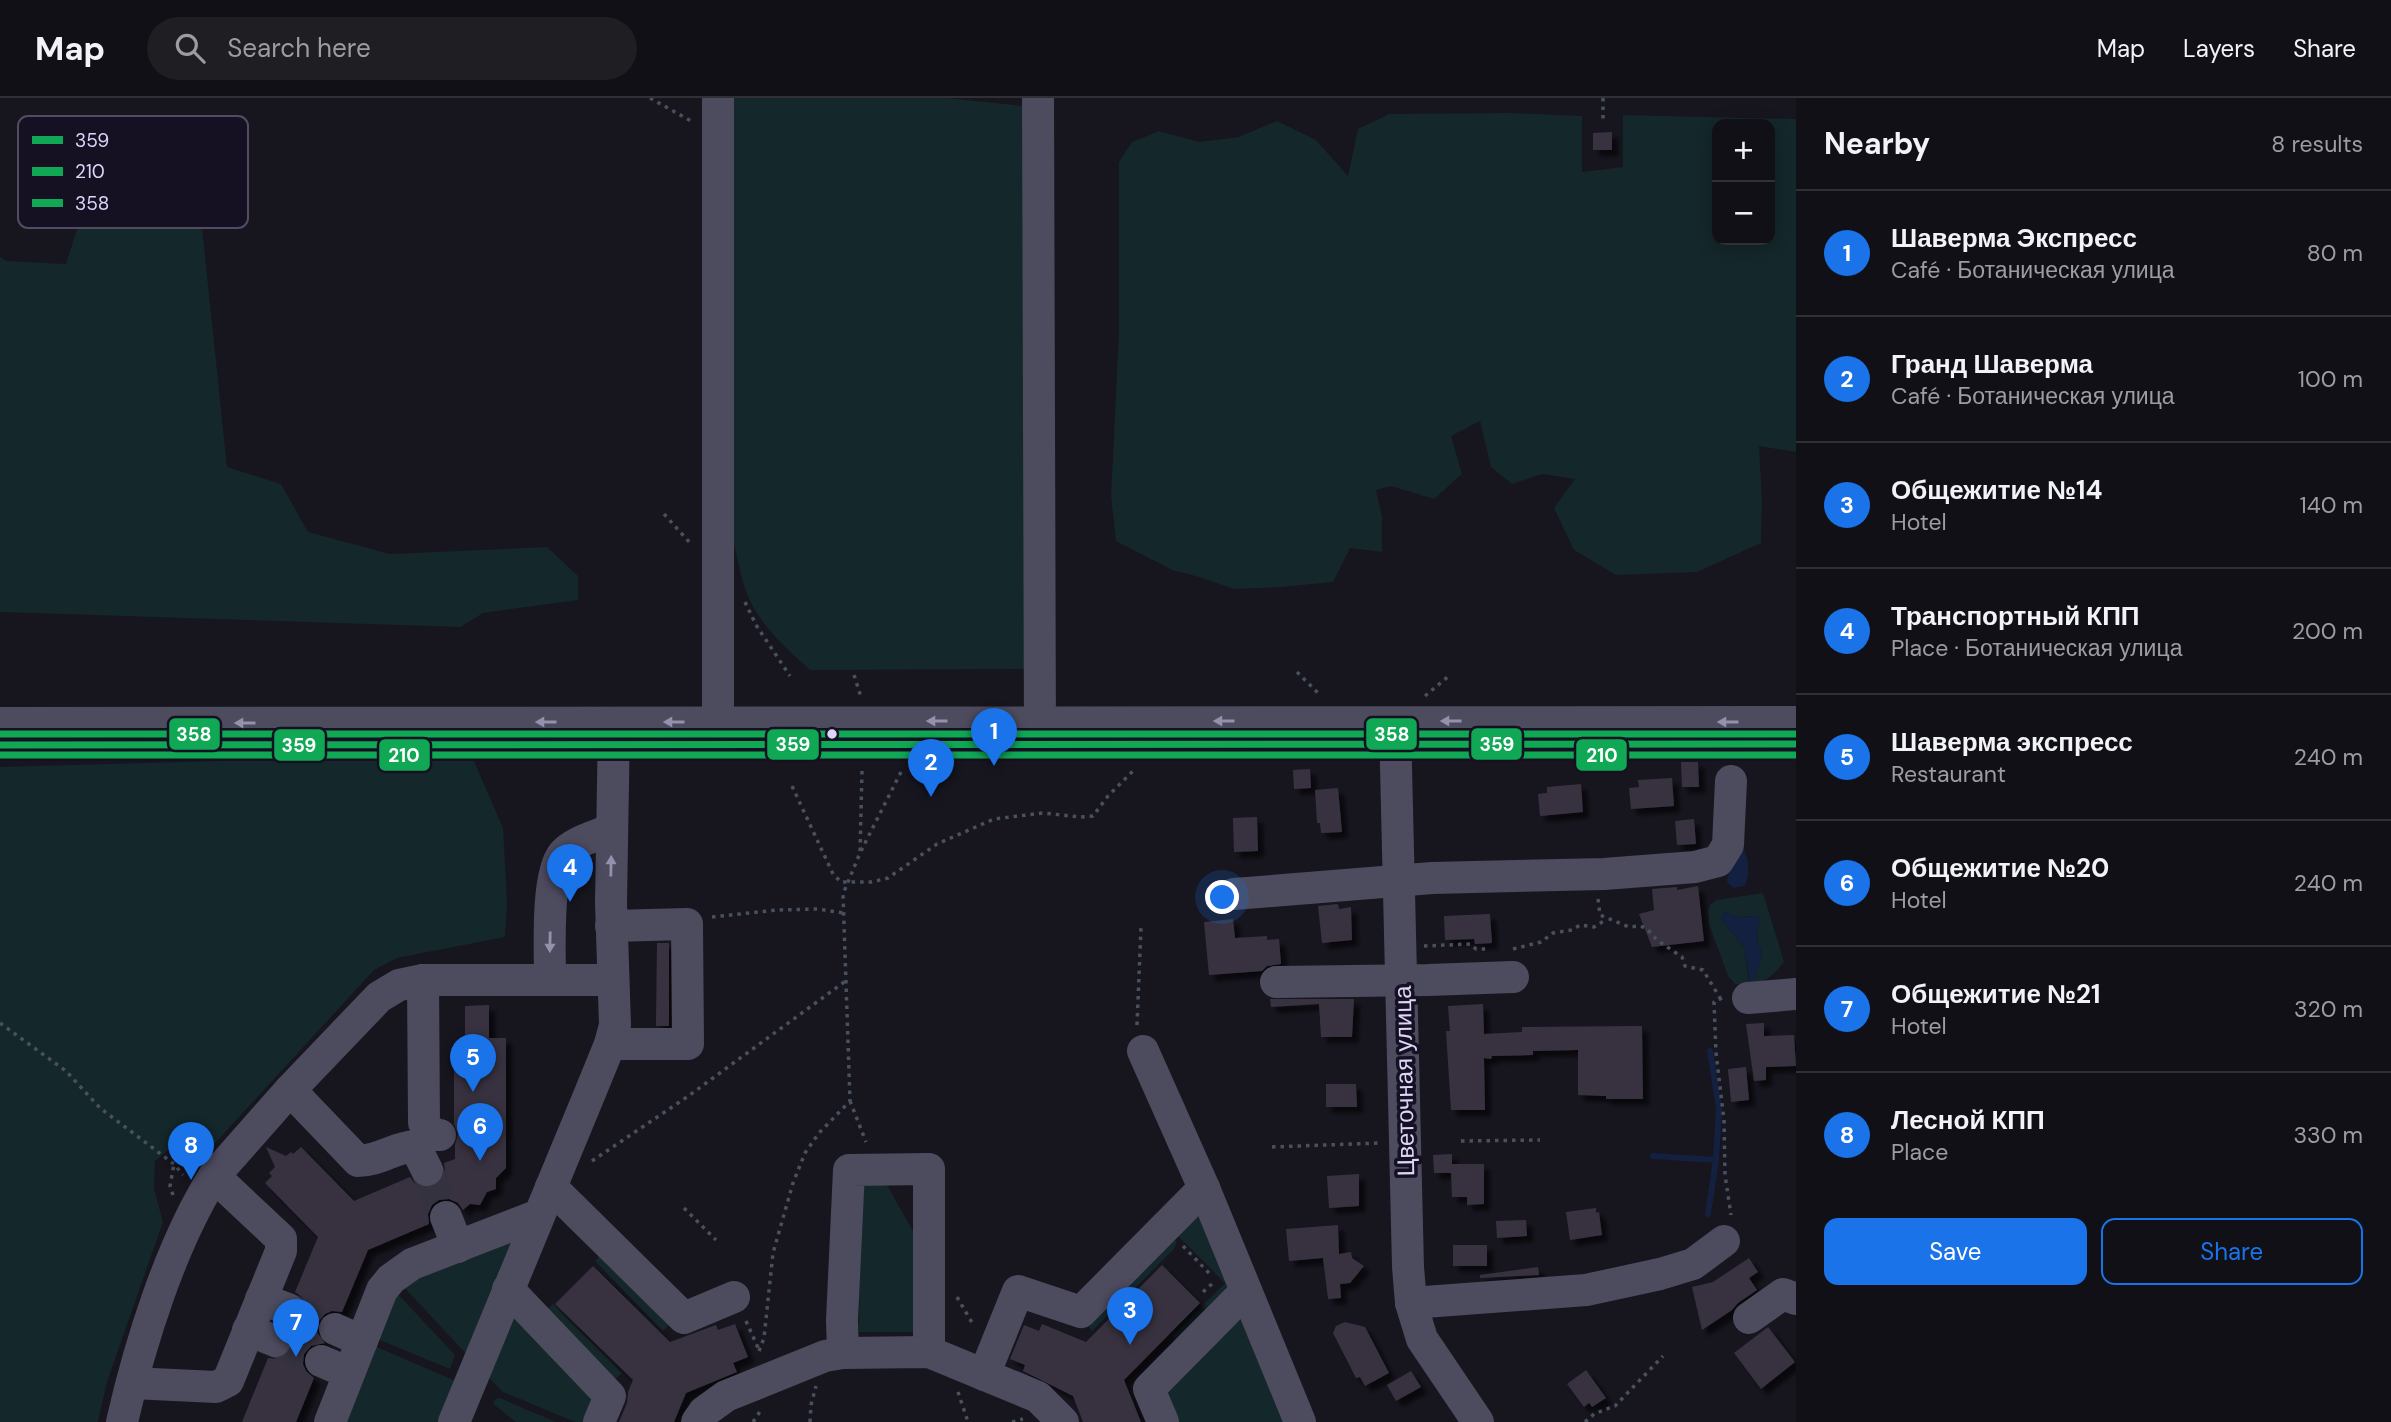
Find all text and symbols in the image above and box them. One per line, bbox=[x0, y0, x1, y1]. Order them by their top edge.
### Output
search box bbox=[147, 17, 637, 80]
text: Map bbox=[35, 27, 105, 70]
icon: search bbox=[171, 29, 209, 67]
text: Search here bbox=[227, 31, 371, 65]
text: Map bbox=[2097, 33, 2145, 64]
text: Layers bbox=[2183, 33, 2255, 64]
text: Share bbox=[2293, 33, 2356, 64]
legend bbox=[18, 116, 248, 228]
map controls bbox=[1712, 119, 1775, 245]
button: + bbox=[1712, 119, 1775, 182]
text: Nearby bbox=[1824, 124, 1930, 163]
text: 359 bbox=[75, 128, 109, 153]
text: 8 results bbox=[2271, 129, 2363, 159]
text: 210 bbox=[75, 159, 105, 184]
button: − bbox=[1712, 182, 1775, 245]
text: 358 bbox=[75, 191, 109, 216]
text: Шаверма Экспресс bbox=[1891, 221, 2137, 255]
text: 1 bbox=[1843, 238, 1851, 268]
text: 80 m bbox=[2307, 238, 2363, 268]
text: Café · Ботаническая улица bbox=[1891, 255, 2175, 285]
text: Гранд Шаверма bbox=[1891, 347, 2093, 381]
text: 2 bbox=[1840, 364, 1854, 394]
text: 100 m bbox=[2298, 364, 2363, 394]
text: Café · Ботаническая улица bbox=[1891, 381, 2175, 411]
text: Общежитие №14 bbox=[1891, 473, 2102, 507]
text: 3 bbox=[1840, 490, 1854, 520]
text: 140 m bbox=[2300, 490, 2363, 520]
text: Hotel bbox=[1891, 507, 1947, 537]
text: Транспортный КПП bbox=[1891, 599, 2140, 633]
text: 4 bbox=[1840, 616, 1854, 646]
text: 200 m bbox=[2292, 616, 2363, 646]
text: Place · Ботаническая улица bbox=[1891, 633, 2182, 663]
pin: 1 bbox=[971, 708, 1017, 766]
one-way arrow bbox=[926, 715, 948, 727]
one-way arrow bbox=[1213, 715, 1235, 727]
one-way arrow bbox=[1440, 715, 1462, 727]
one-way arrow bbox=[535, 716, 557, 728]
one-way arrow bbox=[663, 716, 685, 727]
one-way arrow bbox=[1717, 716, 1739, 728]
line badge: 358 bbox=[168, 717, 221, 751]
one-way arrow bbox=[234, 717, 256, 728]
line badge: 358 bbox=[1365, 717, 1418, 751]
text: 358 bbox=[176, 722, 212, 747]
text: 358 bbox=[1374, 722, 1410, 747]
text: Шаверма экспресс bbox=[1891, 725, 2133, 759]
unlabelled marker bbox=[825, 727, 839, 741]
line badge: 359 bbox=[1470, 727, 1523, 761]
line badge: 359 bbox=[273, 728, 326, 762]
line badge: 359 bbox=[766, 728, 820, 761]
text: 359 bbox=[776, 732, 810, 757]
text: 359 bbox=[1480, 732, 1514, 757]
text: 359 bbox=[282, 733, 316, 758]
line badge: 210 bbox=[378, 738, 431, 772]
line badge: 210 bbox=[1575, 738, 1628, 772]
pin: 2 bbox=[908, 739, 954, 797]
text: 5 bbox=[1840, 742, 1854, 772]
text: 240 m bbox=[2294, 742, 2363, 772]
text: 210 bbox=[388, 743, 420, 768]
text: 210 bbox=[1586, 743, 1618, 768]
text: Restaurant bbox=[1891, 759, 2006, 789]
pin: 4 bbox=[547, 844, 593, 902]
text: Общежитие №20 bbox=[1891, 851, 2109, 885]
one-way arrow bbox=[606, 855, 617, 877]
text: 6 bbox=[1840, 868, 1854, 898]
text: 240 m bbox=[2294, 868, 2363, 898]
your location bbox=[1205, 880, 1239, 914]
text: Hotel bbox=[1891, 885, 1947, 915]
one-way arrow bbox=[545, 931, 556, 953]
text: Общежитие №21 bbox=[1891, 977, 2101, 1011]
street label: Цветочная улица bbox=[1387, 985, 1421, 1177]
text: 7 bbox=[1841, 994, 1853, 1024]
text: 320 m bbox=[2294, 994, 2363, 1024]
text: Hotel bbox=[1891, 1011, 1947, 1041]
pin: 5 bbox=[450, 1034, 496, 1092]
pin: 6 bbox=[457, 1103, 503, 1161]
text: Лесной КПП bbox=[1891, 1103, 2045, 1137]
text: 8 bbox=[1840, 1120, 1854, 1150]
text: 330 m bbox=[2293, 1120, 2363, 1150]
pin: 8 bbox=[168, 1122, 214, 1180]
text: Place bbox=[1891, 1137, 1948, 1167]
button: Save bbox=[1824, 1218, 2087, 1285]
button: Share bbox=[2101, 1218, 2363, 1285]
pin: 3 bbox=[1107, 1287, 1153, 1345]
pin: 7 bbox=[273, 1299, 319, 1357]

